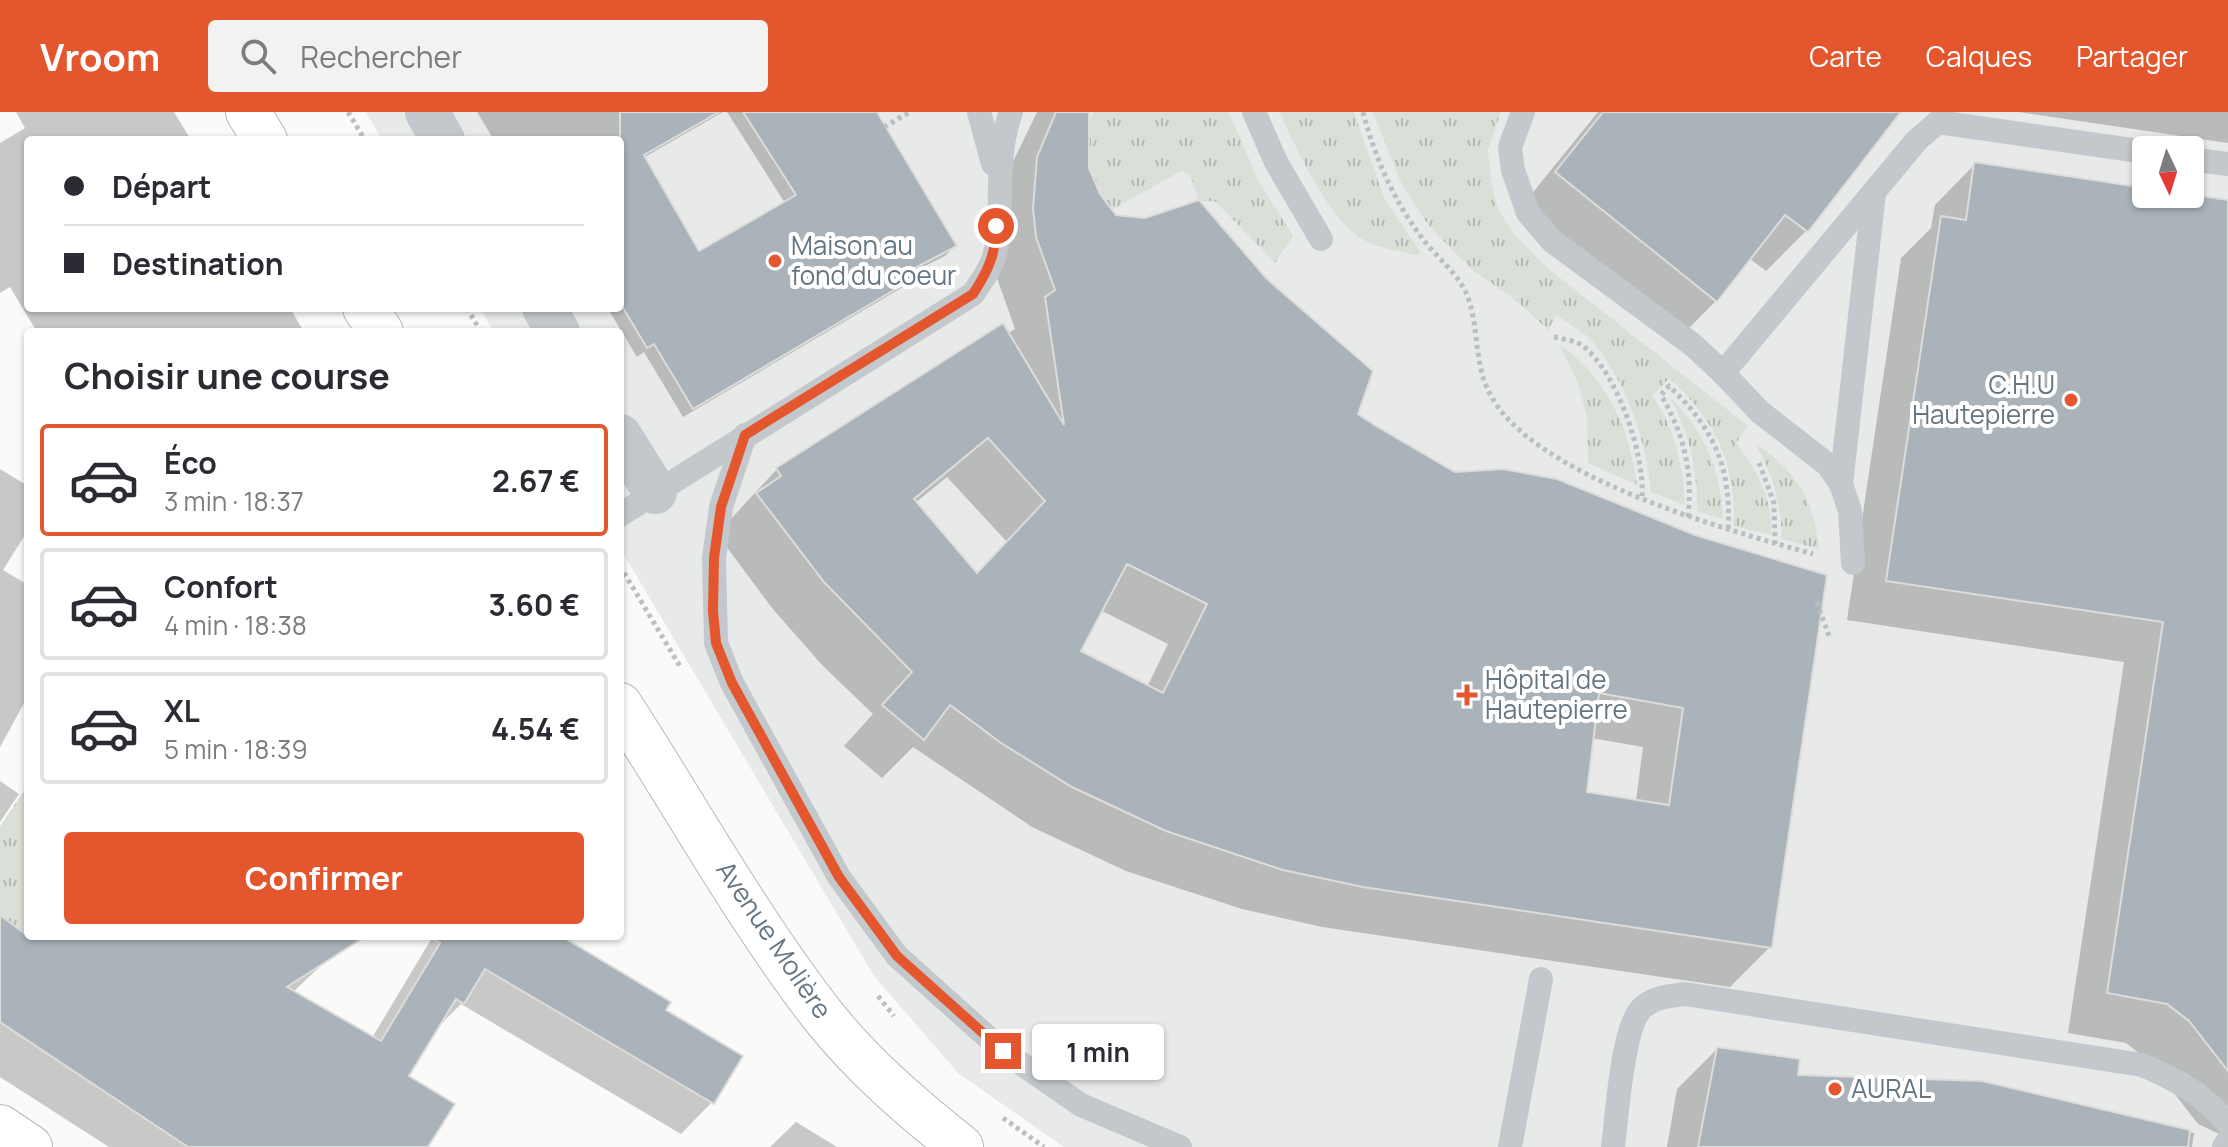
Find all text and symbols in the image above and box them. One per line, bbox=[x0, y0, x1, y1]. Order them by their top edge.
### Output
search box bbox=[208, 20, 768, 92]
text: Vroom bbox=[40, 30, 160, 82]
icon: search bbox=[236, 34, 280, 78]
text: Rechercher bbox=[300, 36, 462, 77]
text: Carte bbox=[1809, 37, 1882, 75]
text: Calques bbox=[1926, 37, 2032, 75]
text: Partager bbox=[2076, 37, 2188, 75]
north arrow bbox=[2132, 136, 2204, 208]
map controls bbox=[2132, 136, 2204, 208]
text: Départ bbox=[112, 166, 211, 207]
route start bbox=[978, 208, 1014, 244]
place label: Maison au fond du coeur bbox=[791, 227, 956, 293]
text: Destination bbox=[112, 243, 283, 284]
marker: Maison au fond du coeur bbox=[766, 252, 784, 270]
text: Choisir une course bbox=[64, 351, 390, 400]
place label: C.H.U Hautepierre bbox=[1912, 366, 2055, 432]
marker: C.H.U Hautepierre bbox=[2062, 391, 2080, 409]
text: Éco bbox=[164, 442, 217, 483]
icon: car bbox=[68, 444, 140, 516]
text: 2.67 € bbox=[492, 460, 580, 501]
text: 3 min · 18:37 bbox=[164, 483, 304, 519]
text: Confort bbox=[164, 566, 278, 607]
icon: car bbox=[68, 568, 140, 640]
text: 3.60 € bbox=[489, 584, 580, 625]
text: 4 min · 18:38 bbox=[164, 607, 307, 643]
place label: Hôpital de Hautepierre bbox=[1485, 661, 1628, 727]
marker: Hôpital de Hautepierre bbox=[1456, 684, 1478, 706]
text: XL bbox=[164, 690, 200, 731]
icon: car bbox=[68, 692, 140, 764]
text: 4.54 € bbox=[491, 708, 580, 749]
text: 5 min · 18:39 bbox=[164, 731, 308, 767]
button: Confirmer bbox=[64, 832, 584, 924]
street label: Avenue Molière bbox=[709, 853, 841, 1025]
callout: 1 min bbox=[1031, 1023, 1163, 1079]
route end bbox=[985, 1033, 1021, 1069]
text: 1 min bbox=[1066, 1034, 1130, 1070]
place label: AURAL bbox=[1851, 1070, 1931, 1106]
marker: AURAL bbox=[1826, 1080, 1844, 1098]

